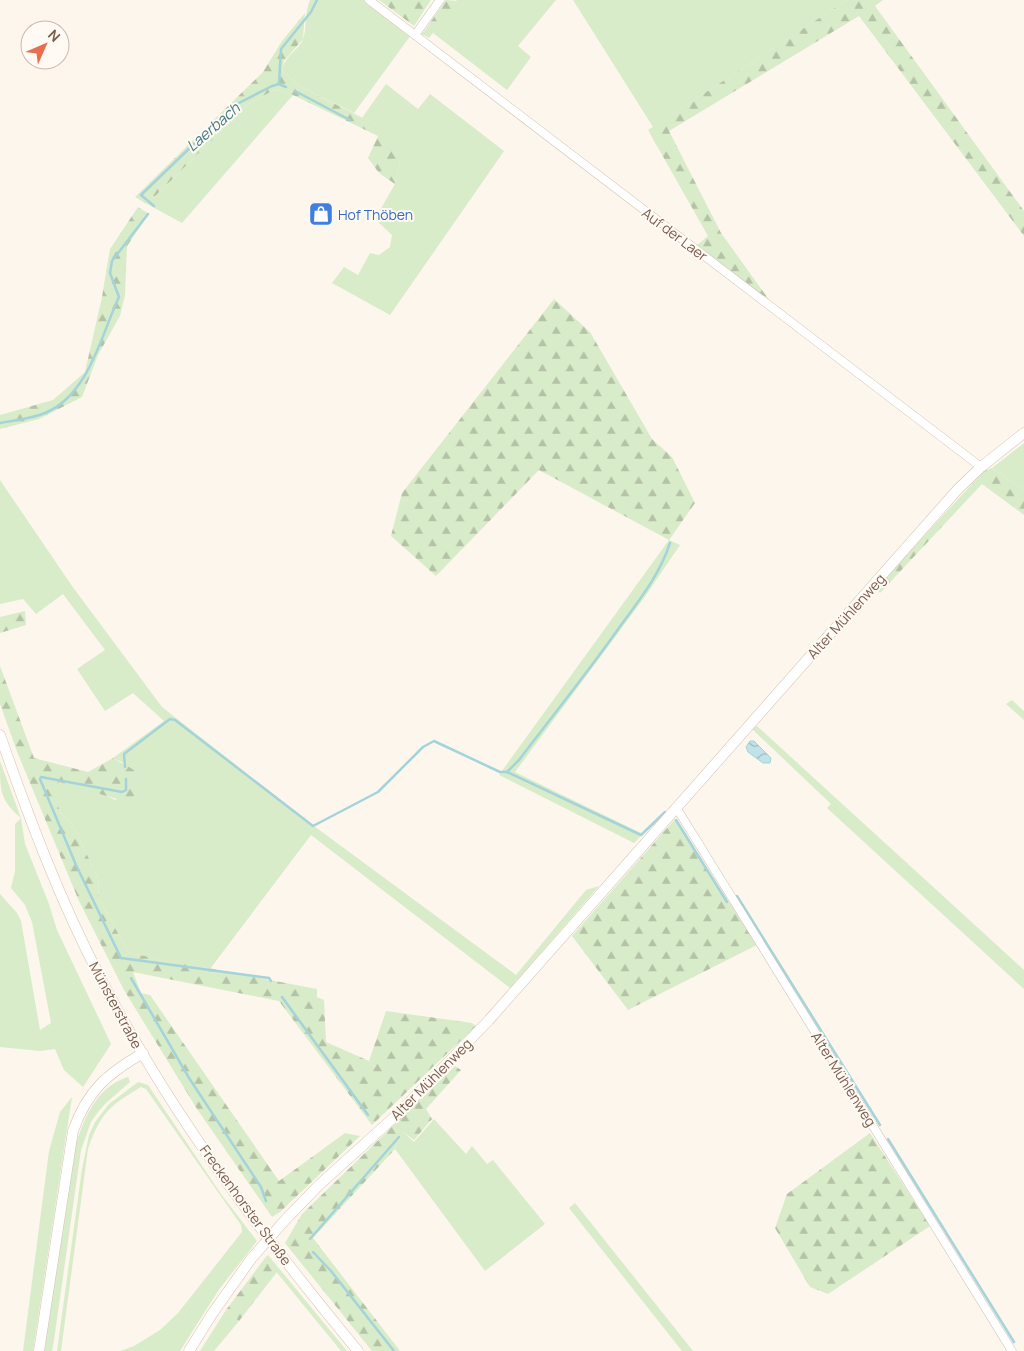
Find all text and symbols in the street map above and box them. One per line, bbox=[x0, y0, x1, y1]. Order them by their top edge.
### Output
north arrow bbox=[20, 20, 70, 70]
text: N bbox=[44, 25, 65, 46]
water label: Laerbach bbox=[182, 97, 245, 156]
shop icon: Hof Thöben bbox=[308, 201, 334, 227]
street label: Auf der Laer bbox=[638, 203, 712, 265]
place label: Hof Thöben bbox=[338, 205, 413, 224]
street label: Alter Mühlenweg bbox=[803, 569, 889, 663]
street label: Münsterstraße bbox=[85, 958, 147, 1052]
street label: Alter Mühlenweg bbox=[807, 1028, 881, 1130]
street label: Alter Mühlenweg bbox=[386, 1034, 476, 1124]
street label: Freckenhorster Straße bbox=[196, 1141, 296, 1269]

